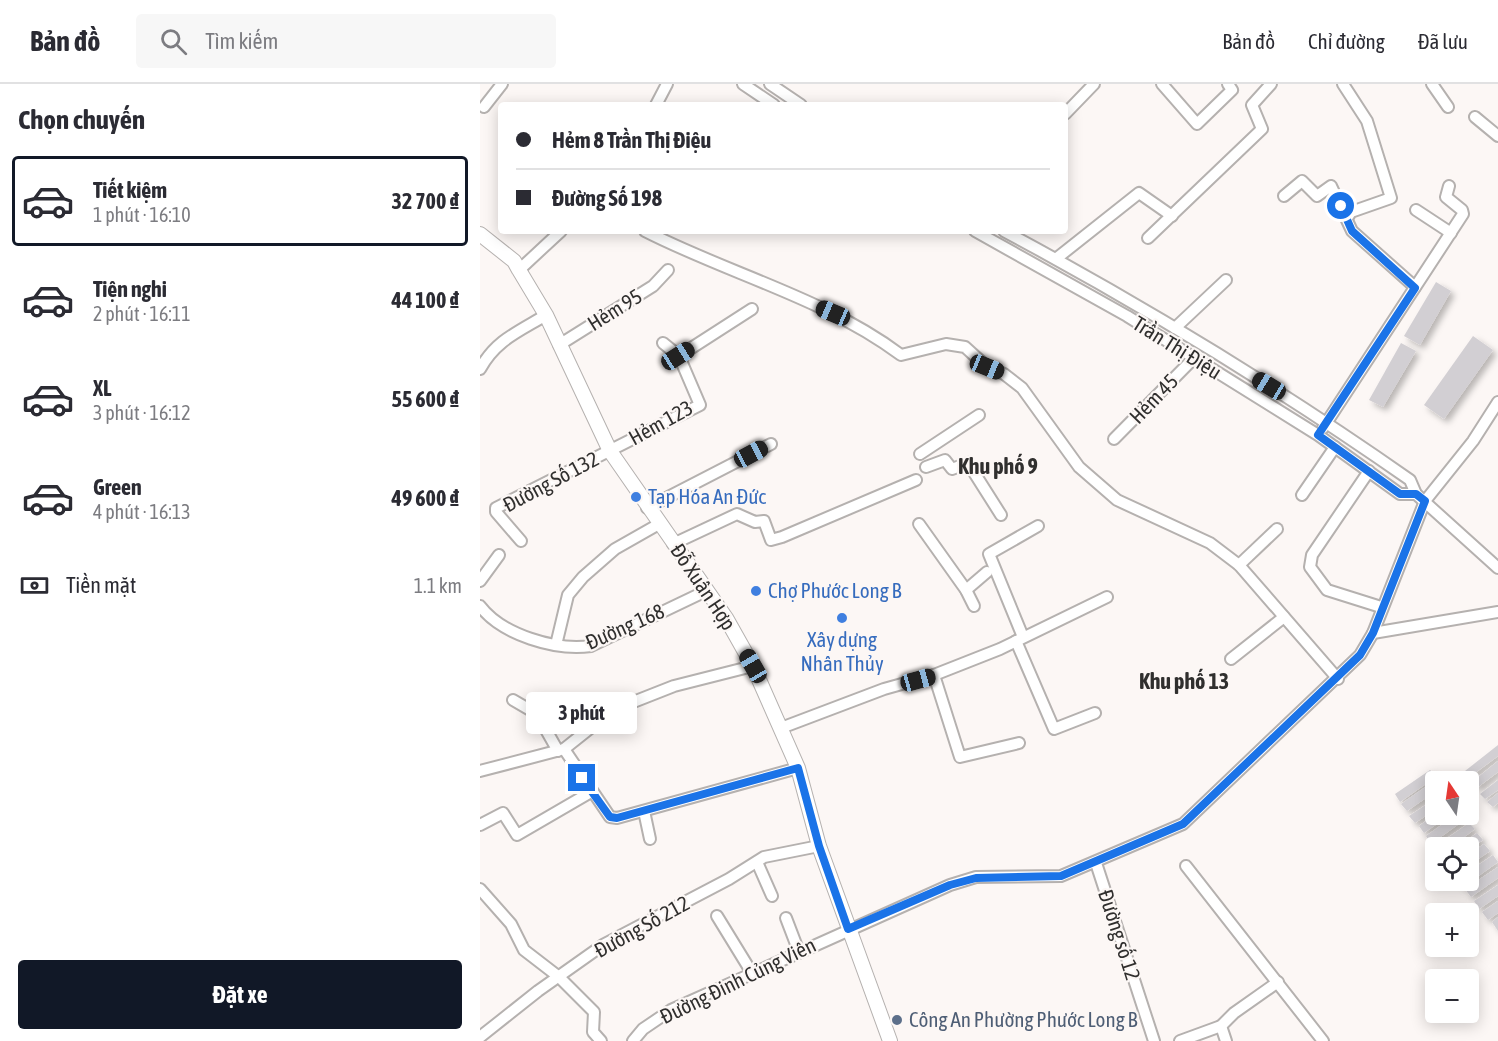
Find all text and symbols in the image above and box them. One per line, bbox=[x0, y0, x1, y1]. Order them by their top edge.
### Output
search box bbox=[136, 14, 556, 68]
text: Bản đồ bbox=[30, 25, 100, 57]
icon: search bbox=[157, 25, 190, 58]
text: Tìm kiếm bbox=[205, 28, 278, 54]
text: Bản đồ bbox=[1222, 29, 1275, 53]
text: Chỉ đường bbox=[1308, 29, 1385, 53]
text: Đã lưu bbox=[1418, 29, 1468, 53]
text: Chọn chuyến bbox=[18, 104, 145, 135]
text: Hẻm 8 Trần Thị Điệu bbox=[552, 127, 711, 153]
icon: car bbox=[21, 174, 75, 228]
text: Tiết kiệm bbox=[93, 177, 167, 203]
text: Đường Số 198 bbox=[552, 185, 662, 211]
text: 32 700 ₫ bbox=[392, 188, 459, 214]
route start bbox=[1327, 192, 1354, 219]
text: 1 phút · 16:10 bbox=[93, 203, 191, 226]
icon: car bbox=[21, 273, 75, 327]
text: Tiện nghi bbox=[93, 276, 167, 302]
street label: Hẻm 95 bbox=[583, 283, 646, 335]
text: 44 100 ₫ bbox=[392, 287, 459, 313]
car bbox=[813, 298, 853, 328]
text: 2 phút · 16:11 bbox=[93, 302, 191, 325]
street label: Trần Thị Điệu bbox=[1129, 311, 1226, 384]
car bbox=[658, 339, 698, 373]
car bbox=[967, 352, 1007, 382]
street label: Hẻm 45 bbox=[1124, 369, 1183, 428]
car bbox=[1249, 369, 1289, 403]
icon: car bbox=[21, 372, 75, 426]
text: XL bbox=[93, 375, 111, 401]
text: 55 600 ₫ bbox=[392, 386, 459, 412]
street label: Hẻm 123 bbox=[624, 395, 697, 449]
text: 3 phút · 16:12 bbox=[93, 401, 191, 424]
car bbox=[731, 438, 771, 470]
street label: Đường Số 132 bbox=[499, 446, 603, 516]
district label: Khu phố 9 bbox=[958, 453, 1038, 479]
icon: car bbox=[21, 471, 75, 525]
text: Green bbox=[93, 474, 142, 500]
place label: Tạp Hóa An Đức bbox=[648, 484, 766, 508]
text: 49 600 ₫ bbox=[392, 485, 459, 511]
marker: Tạp Hóa An Đức bbox=[629, 490, 643, 504]
text: 4 phút · 16:13 bbox=[93, 500, 191, 523]
street label: Đỗ Xuân Hợp bbox=[666, 539, 741, 634]
icon: cash bbox=[18, 569, 51, 602]
text: Tiền mặt bbox=[66, 572, 136, 598]
text: 1.1 km bbox=[414, 574, 462, 597]
place label: Chợ Phước Long B bbox=[768, 578, 902, 602]
marker: Chợ Phước Long B bbox=[749, 584, 763, 598]
street label: Đường 168 bbox=[582, 598, 668, 654]
marker: Xây dựng Nhân Thủy bbox=[835, 611, 849, 625]
place label: Xây dựng Nhân Thủy bbox=[800, 627, 884, 675]
car bbox=[736, 646, 770, 686]
car bbox=[898, 667, 938, 693]
district label: Khu phố 13 bbox=[1139, 668, 1229, 694]
callout: 3 phút bbox=[526, 691, 638, 733]
text: 3 phút bbox=[558, 701, 605, 724]
route end bbox=[568, 764, 595, 791]
north arrow bbox=[1425, 771, 1479, 825]
map controls bbox=[1425, 771, 1479, 1023]
button: locate bbox=[1425, 837, 1479, 891]
street label: Đường số 12 bbox=[1094, 886, 1146, 983]
street label: Đường Số 212 bbox=[590, 890, 693, 962]
button: + bbox=[1425, 903, 1479, 957]
street label: Đường Đinh Củng Viên bbox=[656, 932, 819, 1028]
button: Đặt xe bbox=[18, 960, 462, 1029]
button: − bbox=[1425, 969, 1479, 1023]
place label: Công An Phường Phước Long B bbox=[909, 1007, 1138, 1031]
marker: Công An Phường Phước Long B bbox=[890, 1013, 904, 1027]

